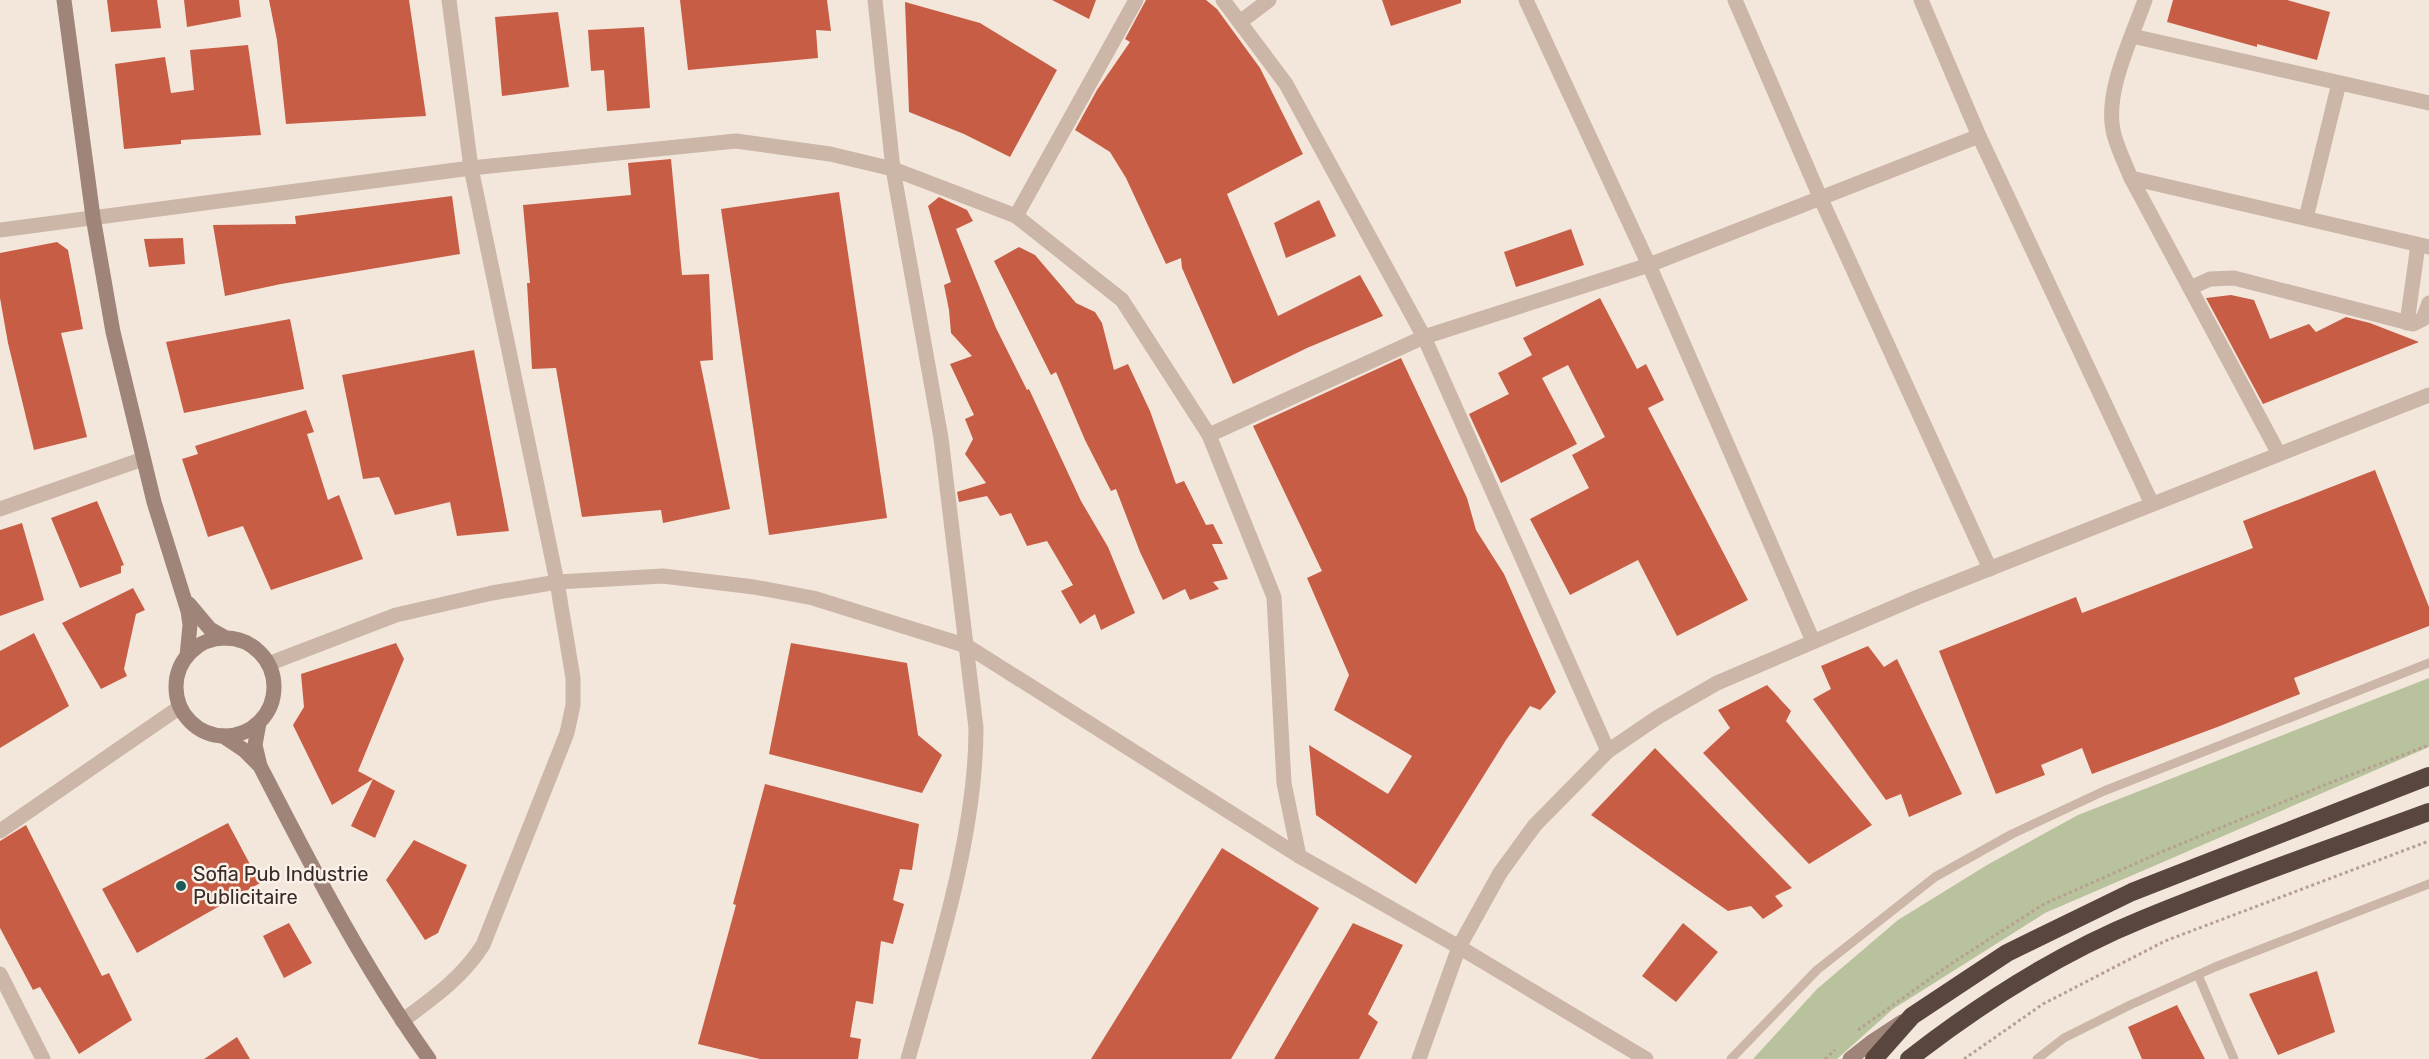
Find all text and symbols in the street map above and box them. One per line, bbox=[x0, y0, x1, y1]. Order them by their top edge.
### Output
place label: Sofia Pub Industrie Publicitaire bbox=[193, 862, 369, 909]
marker: Sofia Pub Industrie Publicitaire bbox=[174, 879, 188, 893]

